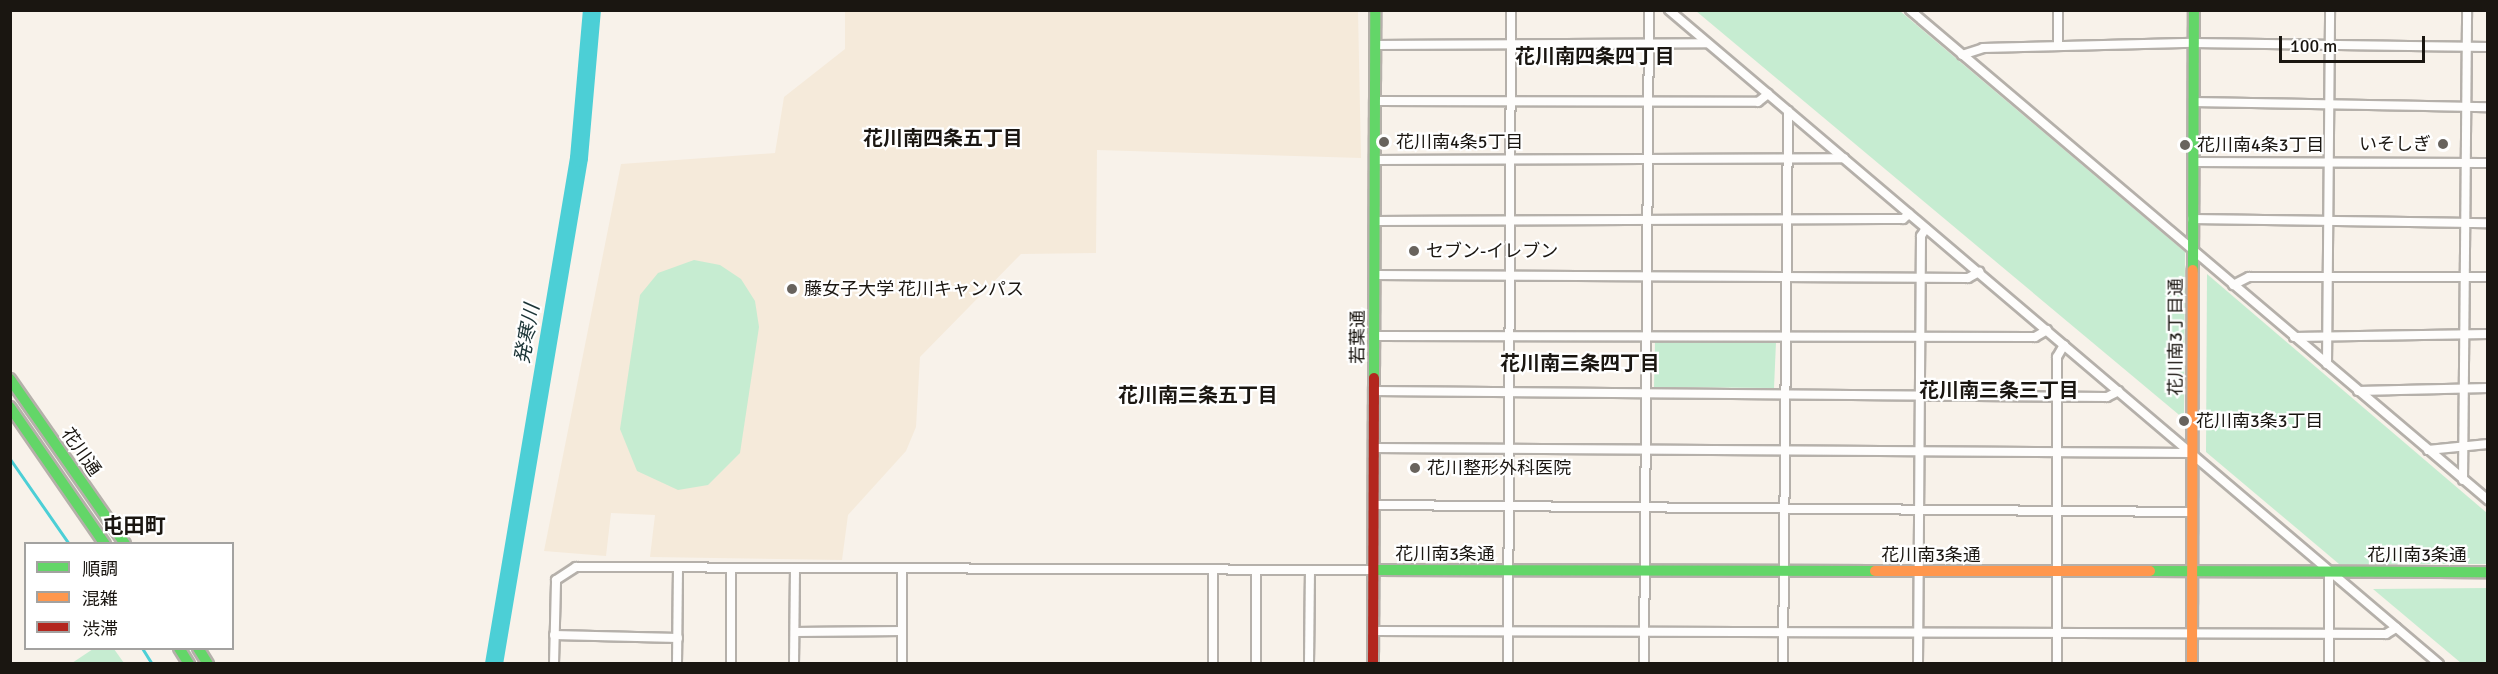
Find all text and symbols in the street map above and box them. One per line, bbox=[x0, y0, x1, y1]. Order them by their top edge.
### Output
scale bar bbox=[2282, 24, 2428, 62]
text: 100 m bbox=[2290, 35, 2337, 57]
district label: 花川南四条四丁目 bbox=[1515, 44, 1675, 68]
district label: 花川南四条五丁目 bbox=[863, 126, 1023, 150]
place label: 花川南4条5丁目 bbox=[1396, 131, 1523, 153]
place label: いそしぎ bbox=[2359, 133, 2431, 155]
place label: 花川南4条3丁目 bbox=[2197, 134, 2324, 156]
marker: 花川南4条5丁目 bbox=[1377, 135, 1391, 149]
marker: いそしぎ bbox=[2436, 137, 2450, 151]
marker: 花川南4条3丁目 bbox=[2178, 138, 2192, 152]
place label: セブン-イレブン bbox=[1426, 240, 1558, 262]
marker: セブン-イレブン bbox=[1407, 244, 1421, 258]
place label: 藤女子大学 花川キャンパス bbox=[804, 278, 1024, 300]
street label: 花川南3丁目通 bbox=[2165, 278, 2187, 396]
marker: 藤女子大学 花川キャンパス bbox=[785, 282, 799, 296]
water label: 発寒川 bbox=[510, 302, 544, 366]
street label: 若葉通 bbox=[1347, 310, 1369, 364]
district label: 花川南三条四丁目 bbox=[1500, 351, 1660, 375]
district label: 花川南三条三丁目 bbox=[1919, 378, 2079, 402]
district label: 花川南三条五丁目 bbox=[1118, 383, 1278, 407]
place label: 花川南3条3丁目 bbox=[2196, 410, 2323, 432]
marker: 花川南3条3丁目 bbox=[2177, 414, 2191, 428]
street label: 花川通 bbox=[57, 424, 105, 480]
place label: 花川整形外科医院 bbox=[1427, 457, 1571, 479]
marker: 花川整形外科医院 bbox=[1408, 461, 1422, 475]
district label: 屯田町 bbox=[103, 513, 165, 539]
legend bbox=[24, 542, 234, 650]
street label: 花川南3条通 bbox=[1395, 543, 1495, 565]
street label: 花川南3条通 bbox=[1881, 544, 1981, 566]
street label: 花川南3条通 bbox=[2367, 544, 2467, 566]
text: 順調 bbox=[82, 558, 118, 580]
text: 混雑 bbox=[82, 588, 118, 610]
text: 渋滞 bbox=[82, 618, 118, 640]

